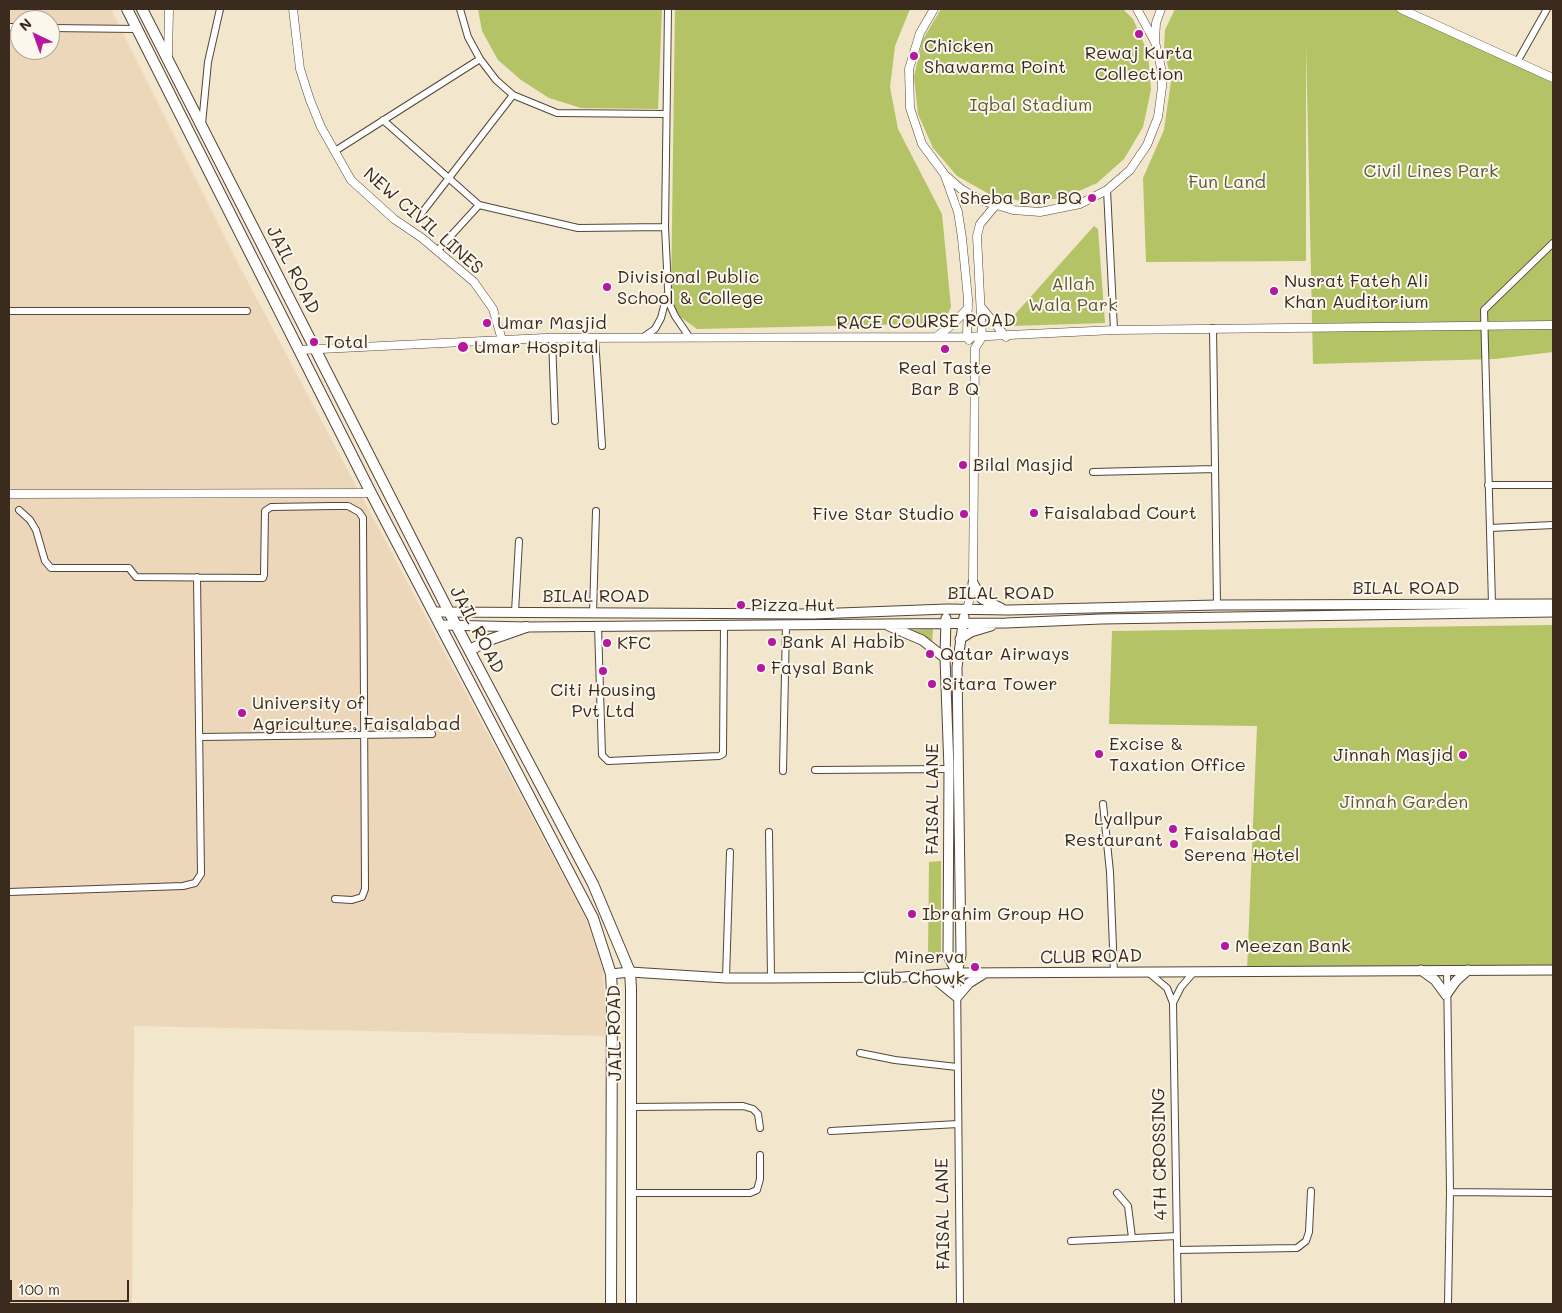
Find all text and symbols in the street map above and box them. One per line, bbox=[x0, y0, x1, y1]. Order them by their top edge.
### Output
north arrow bbox=[10, 10, 60, 60]
text: N bbox=[15, 14, 36, 35]
marker: Rewaj Kurta Collection bbox=[1133, 28, 1145, 40]
place label: Chicken Shawarma Point bbox=[924, 35, 1066, 78]
place label: Rewaj Kurta Collection bbox=[1085, 42, 1193, 84]
marker: Chicken Shawarma Point bbox=[908, 50, 920, 62]
park label: Iqbal Stadium bbox=[970, 94, 1092, 116]
park label: Civil Lines Park bbox=[1363, 160, 1499, 182]
street label: NEW CIVIL LINES bbox=[359, 163, 487, 279]
park label: Fun Land bbox=[1188, 171, 1266, 193]
place label: Sheba Bar BQ bbox=[960, 187, 1082, 209]
marker: Sheba Bar BQ bbox=[1086, 192, 1098, 204]
street label: JAIL ROAD bbox=[262, 222, 324, 318]
place label: Divisional Public School & College bbox=[617, 266, 764, 308]
place label: Nusrat Fateh Ali Khan Auditorium bbox=[1284, 270, 1429, 312]
park label: Allah Wala Park bbox=[1028, 273, 1118, 316]
marker: Divisional Public School & College bbox=[601, 281, 613, 293]
marker: Nusrat Fateh Ali Khan Auditorium bbox=[1268, 285, 1280, 297]
street label: RACE COURSE ROAD bbox=[836, 310, 1016, 334]
place label: Umar Masjid bbox=[497, 312, 607, 334]
marker: Umar Masjid bbox=[481, 317, 493, 329]
place label: Total bbox=[324, 331, 368, 353]
marker: Total bbox=[308, 336, 320, 348]
place label: Umar Hospital bbox=[474, 336, 599, 358]
marker: Umar Hospital bbox=[456, 340, 470, 354]
marker: Real Taste Bar B Q bbox=[939, 343, 951, 355]
place label: Real Taste Bar B Q bbox=[898, 357, 992, 399]
place label: Bilal Masjid bbox=[973, 454, 1073, 476]
marker: Bilal Masjid bbox=[957, 459, 969, 471]
place label: Faisalabad Court bbox=[1044, 502, 1197, 524]
place label: Five Star Studio bbox=[812, 503, 954, 525]
marker: Faisalabad Court bbox=[1028, 507, 1040, 519]
marker: Five Star Studio bbox=[958, 508, 970, 520]
street label: BILAL ROAD bbox=[1353, 577, 1459, 599]
street label: BILAL ROAD bbox=[948, 582, 1054, 604]
street label: JAIL ROAD bbox=[445, 583, 509, 677]
street label: BILAL ROAD bbox=[543, 585, 649, 607]
place label: Pizza Hut bbox=[751, 594, 835, 616]
marker: Pizza Hut bbox=[735, 599, 747, 611]
place label: Bank Al Habib bbox=[782, 631, 905, 653]
place label: KFC bbox=[617, 632, 651, 654]
marker: Bank Al Habib bbox=[766, 636, 778, 648]
marker: KFC bbox=[601, 637, 613, 649]
place label: Qatar Airways bbox=[940, 643, 1070, 665]
marker: Qatar Airways bbox=[924, 648, 936, 660]
place label: Faysal Bank bbox=[771, 657, 874, 679]
marker: Faysal Bank bbox=[755, 662, 767, 674]
marker: Citi Housing Pvt Ltd bbox=[597, 665, 609, 677]
place label: Sitara Tower bbox=[942, 673, 1058, 695]
marker: Sitara Tower bbox=[926, 678, 938, 690]
place label: Citi Housing Pvt Ltd bbox=[550, 679, 656, 722]
place label: University of Agriculture, Faisalabad bbox=[252, 692, 460, 734]
marker: University of Agriculture, Faisalabad bbox=[236, 707, 248, 719]
place label: Excise & Taxation Office bbox=[1109, 733, 1246, 776]
street label: FAISAL LANE bbox=[921, 743, 943, 855]
place label: Jinnah Masjid bbox=[1333, 744, 1453, 766]
marker: Excise & Taxation Office bbox=[1093, 748, 1105, 760]
marker: Jinnah Masjid bbox=[1457, 749, 1469, 761]
park label: Jinnah Garden bbox=[1340, 791, 1468, 813]
place label: Lyallpur Restaurant bbox=[1064, 808, 1163, 851]
marker: Lyallpur Restaurant bbox=[1167, 823, 1179, 835]
place label: Faisalabad Serena Hotel bbox=[1184, 823, 1299, 866]
marker: Faisalabad Serena Hotel bbox=[1168, 838, 1180, 850]
place label: Ibrahim Group HO bbox=[922, 903, 1084, 925]
marker: Ibrahim Group HO bbox=[906, 908, 918, 920]
place label: Meezan Bank bbox=[1235, 935, 1351, 957]
marker: Meezan Bank bbox=[1219, 940, 1231, 952]
street label: CLUB ROAD bbox=[1040, 945, 1142, 969]
place label: Minerva Club Chowk bbox=[863, 946, 965, 989]
marker: Minerva Club Chowk bbox=[969, 961, 981, 973]
street label: JAIL ROAD bbox=[603, 985, 627, 1081]
street label: 4TH CROSSING bbox=[1148, 1088, 1172, 1220]
street label: FAISAL LANE bbox=[931, 1158, 955, 1270]
scale bar bbox=[12, 1270, 131, 1302]
text: 100 m bbox=[18, 1279, 60, 1299]

